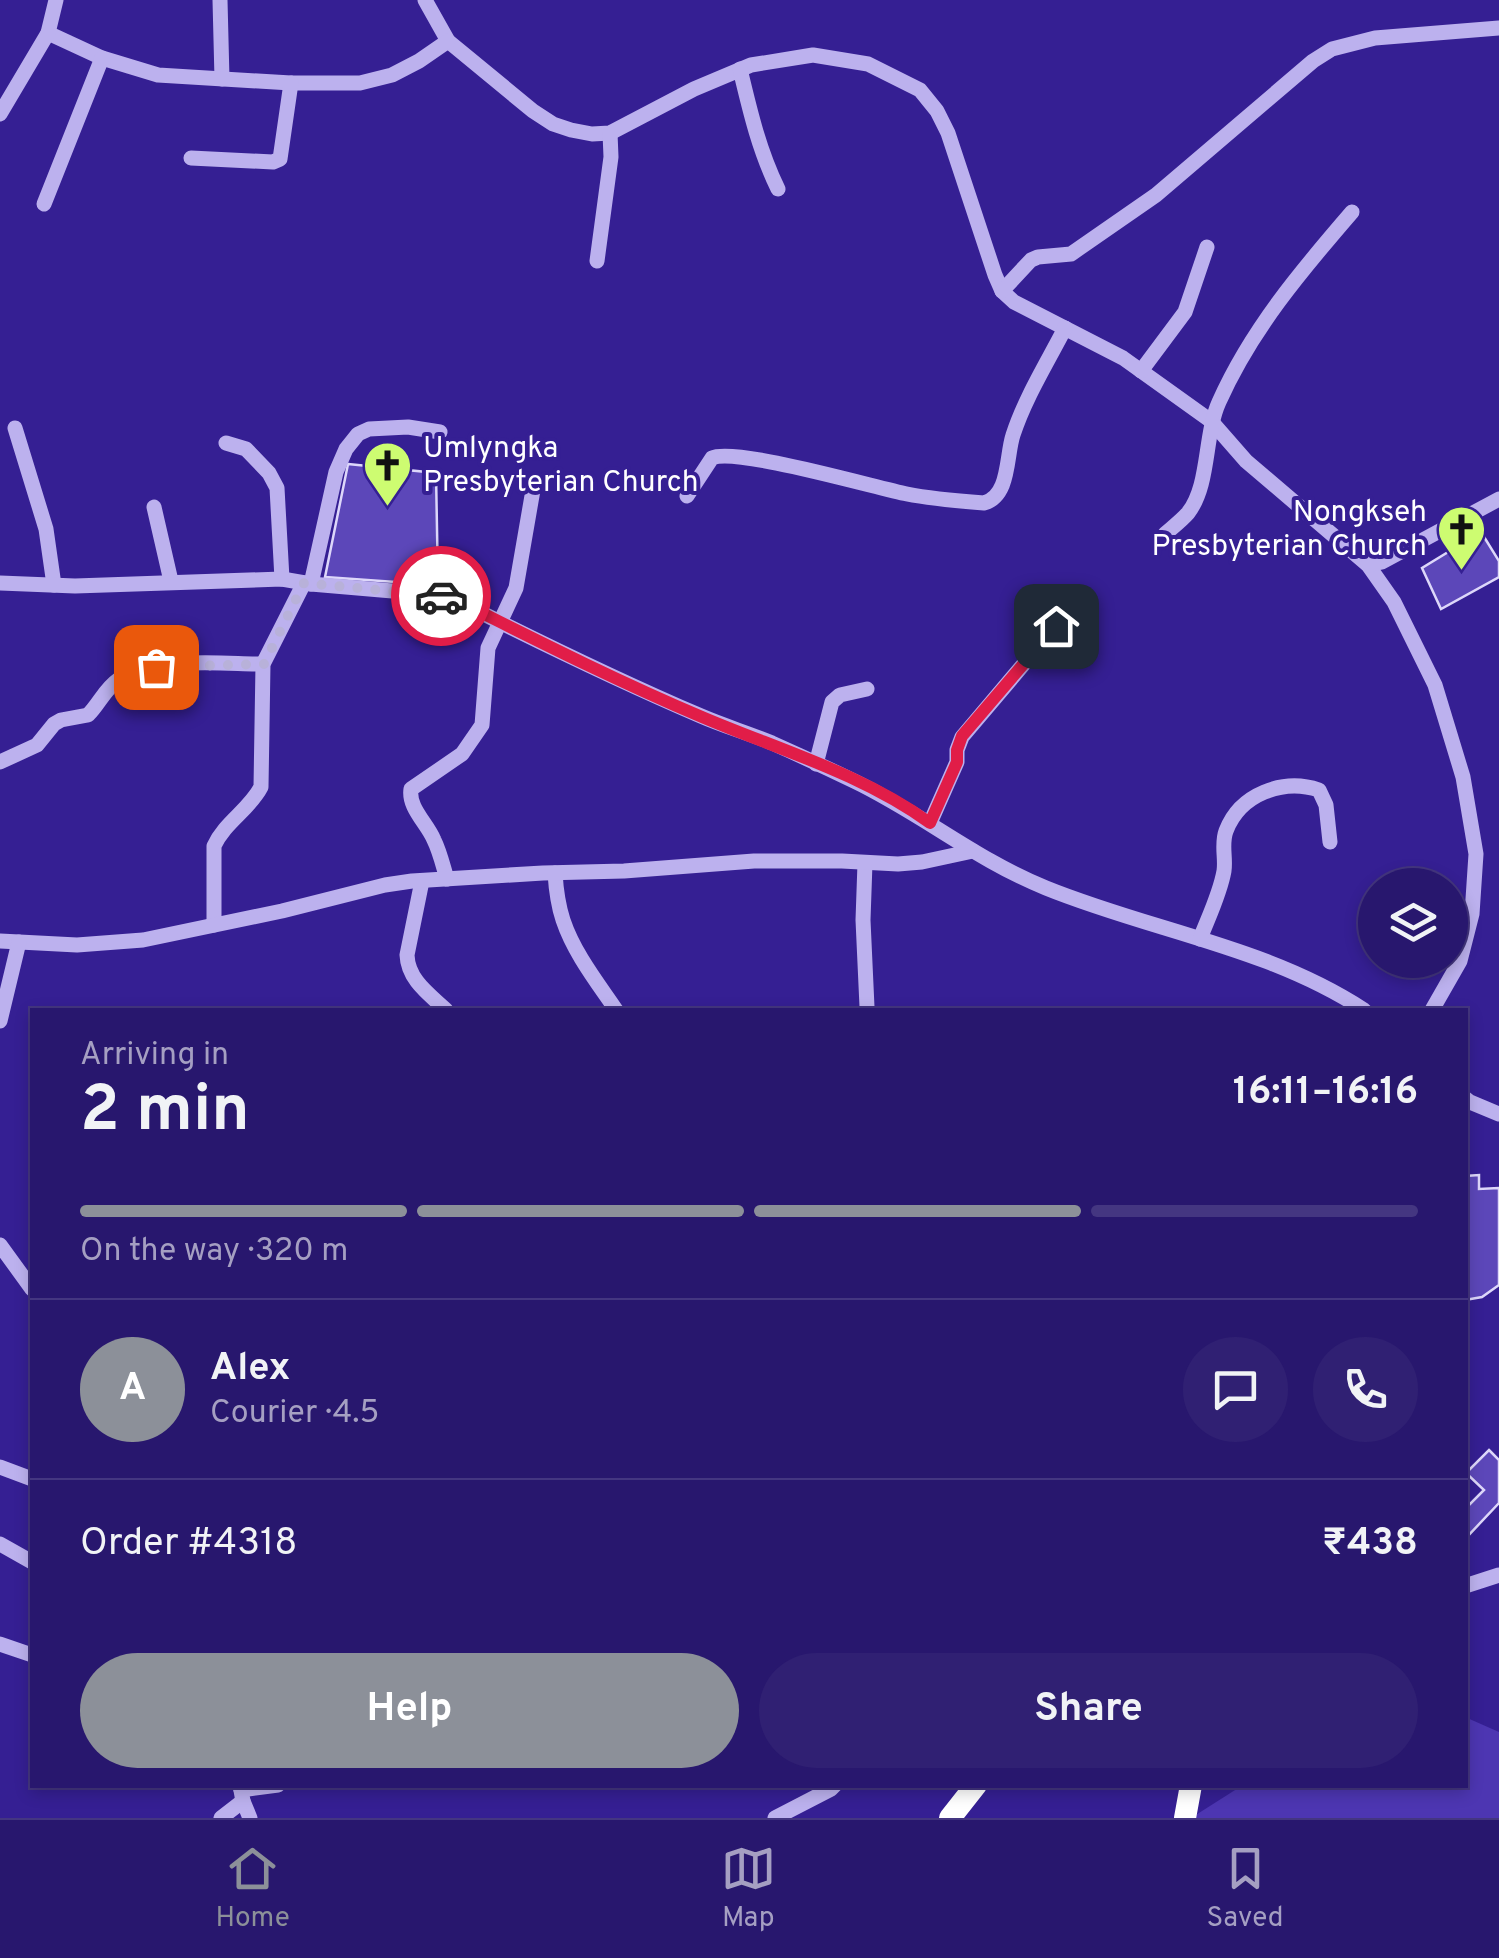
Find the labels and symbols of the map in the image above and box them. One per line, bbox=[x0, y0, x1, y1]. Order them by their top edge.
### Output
place label: Umlyngka Presbyterian Church bbox=[423, 431, 699, 502]
church icon: Umlyngka Presbyterian Church bbox=[362, 440, 414, 508]
place label: Nongkseh Presbyterian Church bbox=[1151, 495, 1427, 566]
church icon: Nongkseh Presbyterian Church bbox=[1436, 504, 1488, 572]
courier bbox=[391, 546, 491, 646]
pin bbox=[1014, 584, 1099, 669]
pin bbox=[114, 625, 199, 710]

